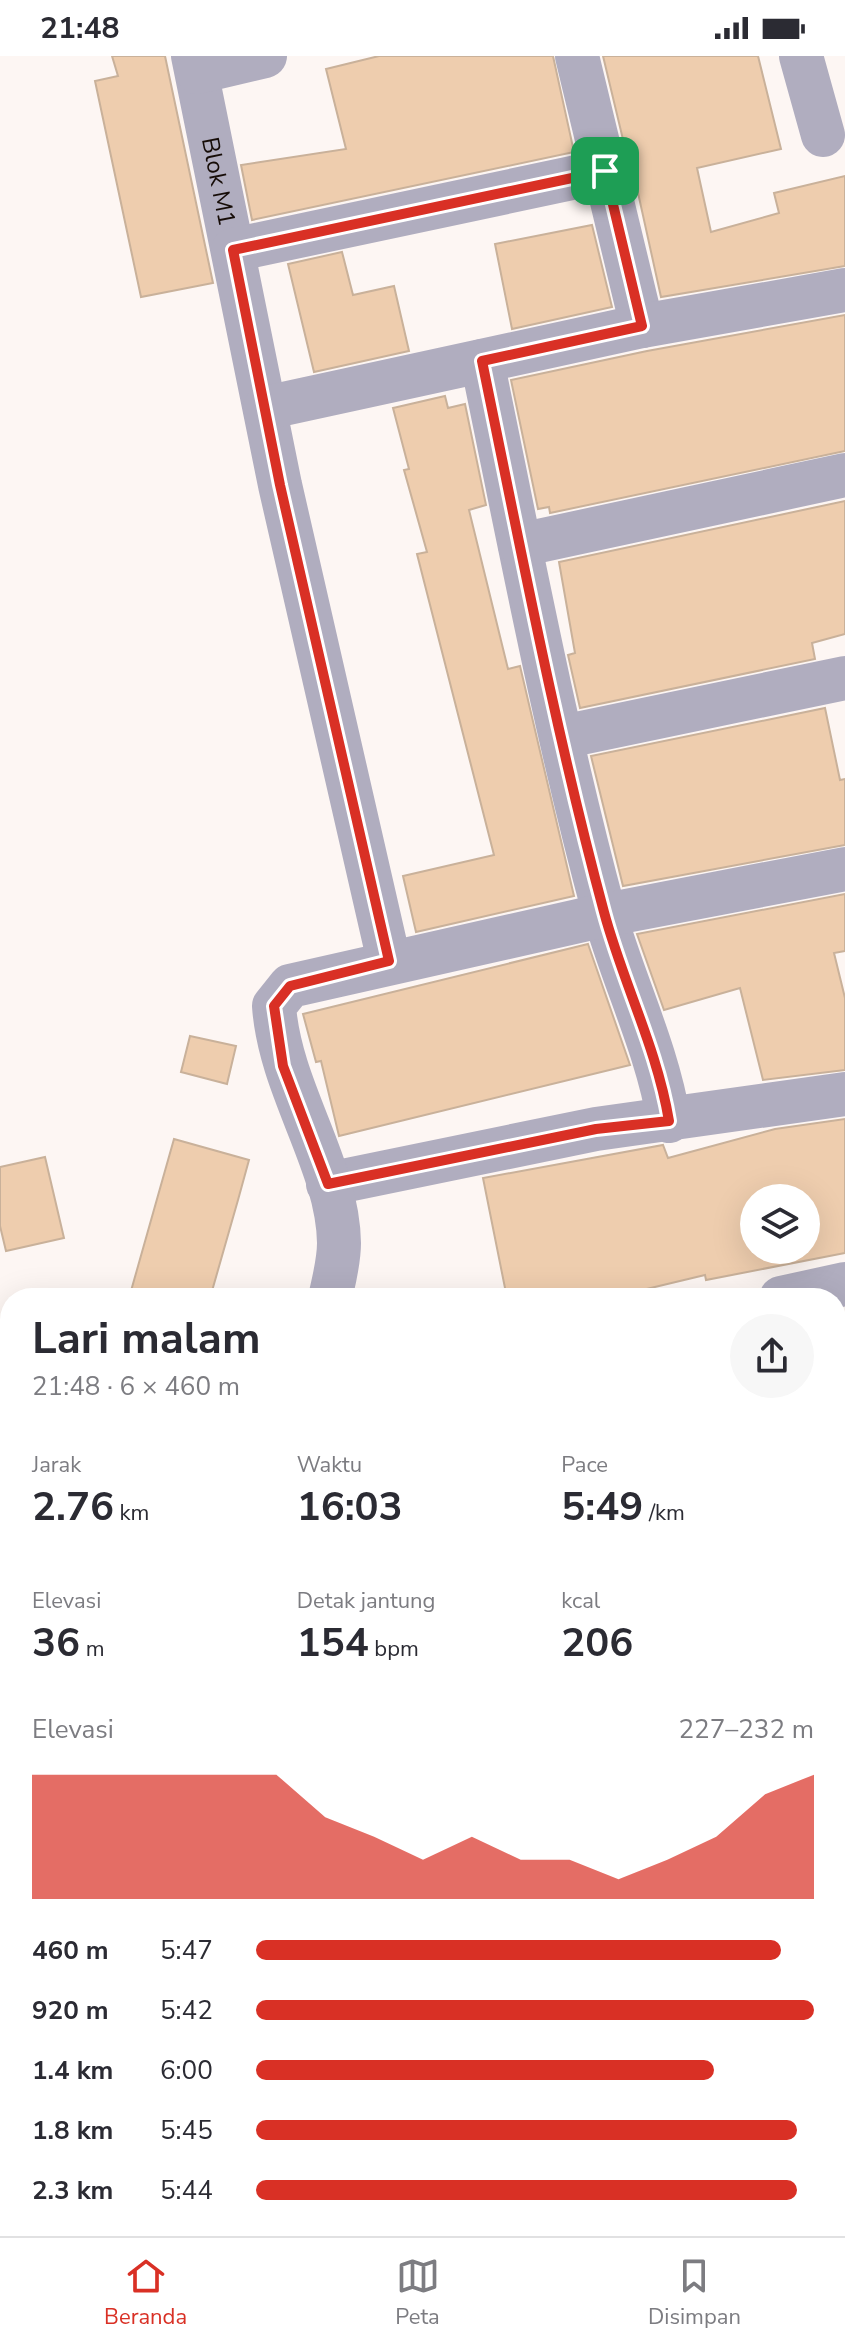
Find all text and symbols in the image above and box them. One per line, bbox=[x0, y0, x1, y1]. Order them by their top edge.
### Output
text: 21:48 bbox=[40, 8, 119, 49]
street label: Blok M1 bbox=[194, 134, 243, 229]
pin bbox=[571, 137, 639, 205]
icon: arrive bbox=[583, 149, 627, 193]
map controls bbox=[740, 1184, 820, 1264]
button: layers bbox=[740, 1184, 820, 1264]
text: Lari malam bbox=[32, 1309, 261, 1369]
button: share bbox=[730, 1314, 814, 1398]
text: 21:48 · 6 × 460 m bbox=[32, 1369, 240, 1404]
text: Jarak bbox=[32, 1450, 81, 1480]
text: Waktu bbox=[297, 1450, 362, 1480]
text: Pace bbox=[561, 1450, 608, 1480]
text: 2.76 bbox=[32, 1480, 114, 1534]
text: 16:03 bbox=[297, 1480, 403, 1534]
text: 5:49 bbox=[561, 1480, 643, 1534]
text: km bbox=[114, 1498, 149, 1528]
text: /km bbox=[643, 1498, 685, 1528]
text: Elevasi bbox=[32, 1586, 101, 1616]
text: Detak jantung bbox=[297, 1586, 435, 1616]
text: kcal bbox=[561, 1586, 600, 1616]
text: 36 bbox=[32, 1616, 80, 1670]
text: 154 bbox=[297, 1616, 369, 1670]
text: 206 bbox=[561, 1616, 633, 1670]
text: m bbox=[80, 1634, 105, 1664]
text: bpm bbox=[369, 1634, 419, 1664]
text: Elevasi bbox=[32, 1712, 114, 1747]
text: 227–232 m bbox=[678, 1712, 814, 1747]
text: 460 m bbox=[32, 1933, 109, 1968]
text: 5:47 bbox=[160, 1933, 213, 1968]
text: 920 m bbox=[32, 1993, 109, 2028]
text: 5:42 bbox=[160, 1993, 213, 2028]
text: 1.4 km bbox=[32, 2053, 113, 2088]
text: 6:00 bbox=[160, 2053, 213, 2088]
text: 1.8 km bbox=[32, 2113, 113, 2148]
text: 5:45 bbox=[160, 2113, 213, 2148]
text: 2.3 km bbox=[32, 2173, 113, 2208]
text: 5:44 bbox=[160, 2173, 213, 2208]
tab: Beranda bbox=[104, 2254, 187, 2332]
tab: Peta bbox=[395, 2254, 440, 2332]
tab: Disimpan bbox=[648, 2254, 741, 2332]

